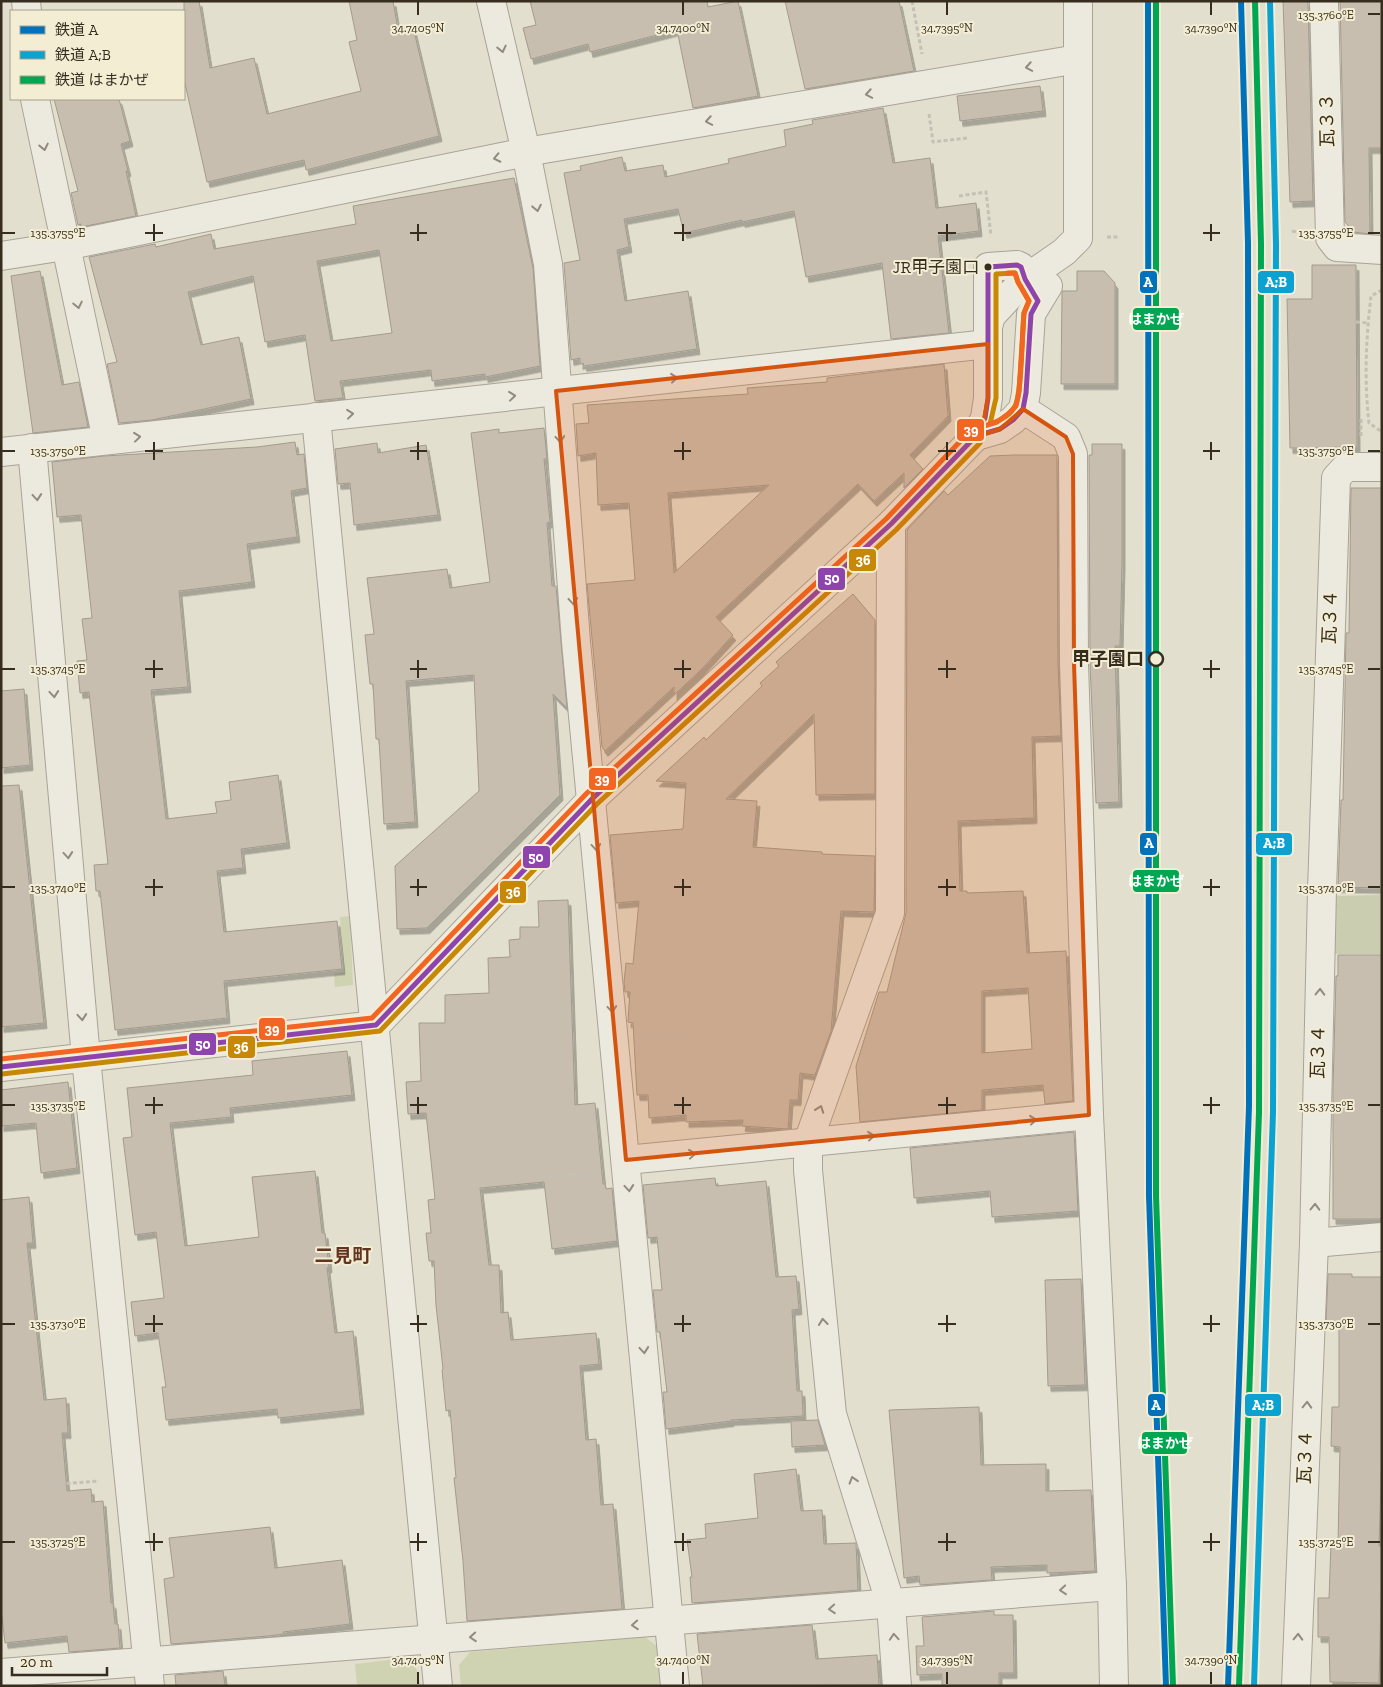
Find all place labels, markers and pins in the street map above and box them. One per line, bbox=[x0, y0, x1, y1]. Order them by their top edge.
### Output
place label: JR甲子園口 bbox=[893, 257, 979, 277]
marker: JR甲子園口 bbox=[983, 262, 993, 272]
place label: 甲子園口 bbox=[1072, 648, 1144, 670]
marker: 甲子園口 bbox=[1148, 651, 1164, 667]

